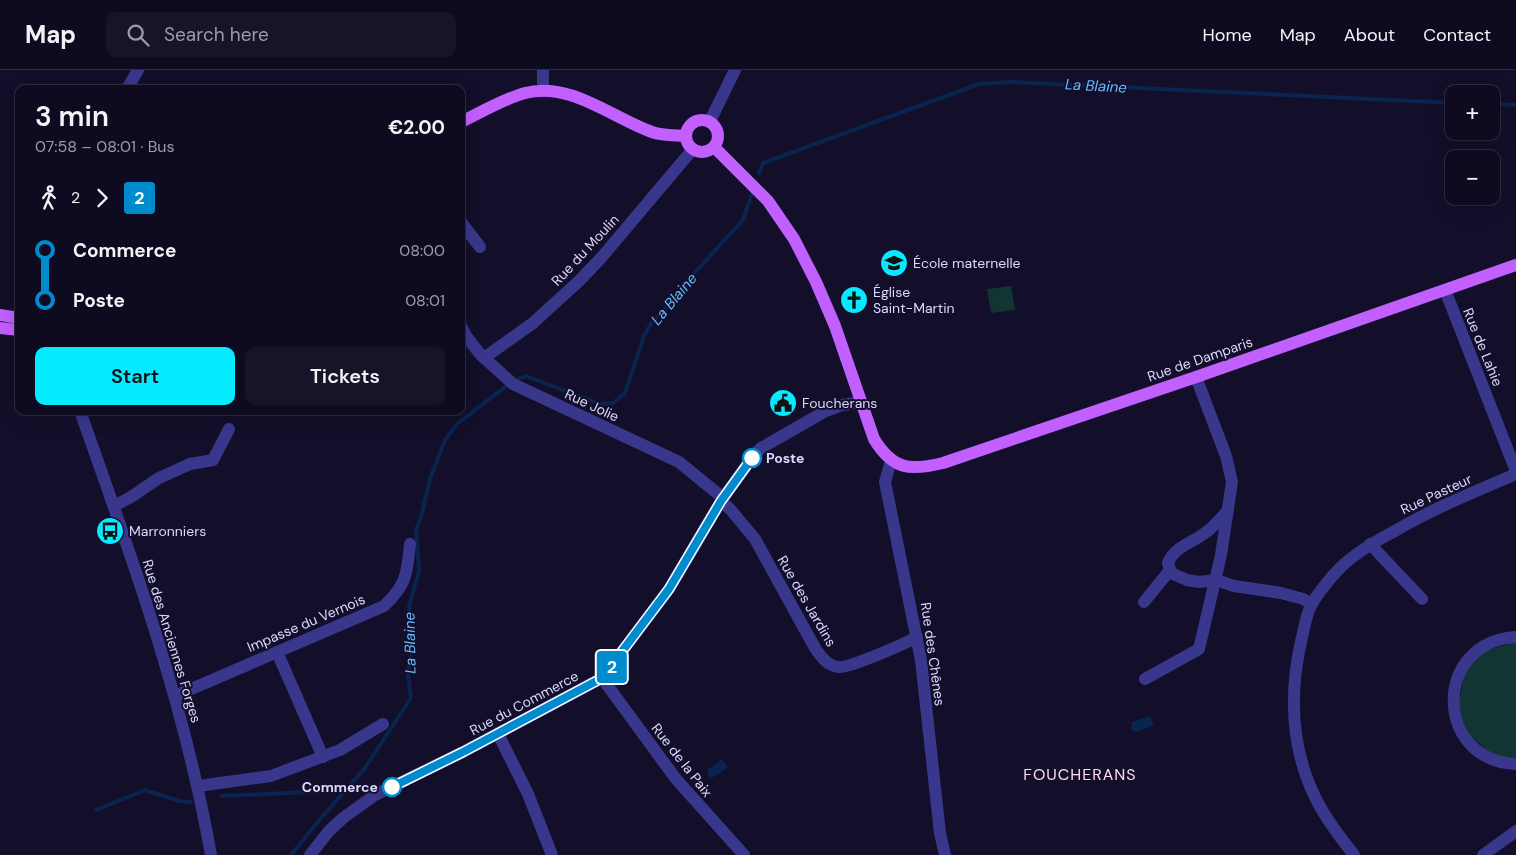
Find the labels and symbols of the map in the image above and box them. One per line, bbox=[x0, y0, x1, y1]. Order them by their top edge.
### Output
water label: La Blaine bbox=[1065, 74, 1128, 98]
street label: Rue du Moulin bbox=[547, 211, 623, 289]
school or university icon: École maternelle bbox=[879, 248, 909, 278]
place label: École maternelle bbox=[913, 254, 1021, 272]
water label: La Blaine bbox=[646, 269, 702, 329]
place label: Église Saint-Martin bbox=[873, 283, 955, 317]
church icon: Église Saint-Martin bbox=[839, 285, 869, 315]
street label: Rue de Lahie bbox=[1459, 305, 1507, 389]
street label: Rue de Damparis bbox=[1145, 333, 1255, 385]
street label: Rue Jolie bbox=[562, 385, 622, 425]
public building icon: Foucherans bbox=[768, 388, 798, 418]
place label: Foucherans bbox=[802, 394, 877, 412]
marker: Poste bbox=[742, 448, 762, 468]
place label: Poste bbox=[766, 449, 804, 467]
street label: Rue Pasteur bbox=[1397, 470, 1475, 518]
bus stop icon: Marronniers bbox=[95, 516, 125, 546]
place label: Marronniers bbox=[129, 522, 206, 540]
street label: Rue des Jardins bbox=[774, 552, 840, 650]
street label: Rue des Anciennes Forges bbox=[139, 557, 205, 725]
street label: Impasse du Vernois bbox=[244, 590, 368, 656]
street label: Rue des Chênes bbox=[917, 601, 949, 707]
water label: La Blaine bbox=[399, 611, 421, 674]
line badge: 2 bbox=[596, 651, 628, 683]
street label: Rue du Commerce bbox=[467, 667, 582, 739]
street label: Rue de la Paix bbox=[648, 720, 716, 801]
district label: FOUCHERANS bbox=[1023, 764, 1137, 785]
marker: Commerce bbox=[382, 777, 402, 797]
place label: Commerce bbox=[302, 778, 378, 796]

